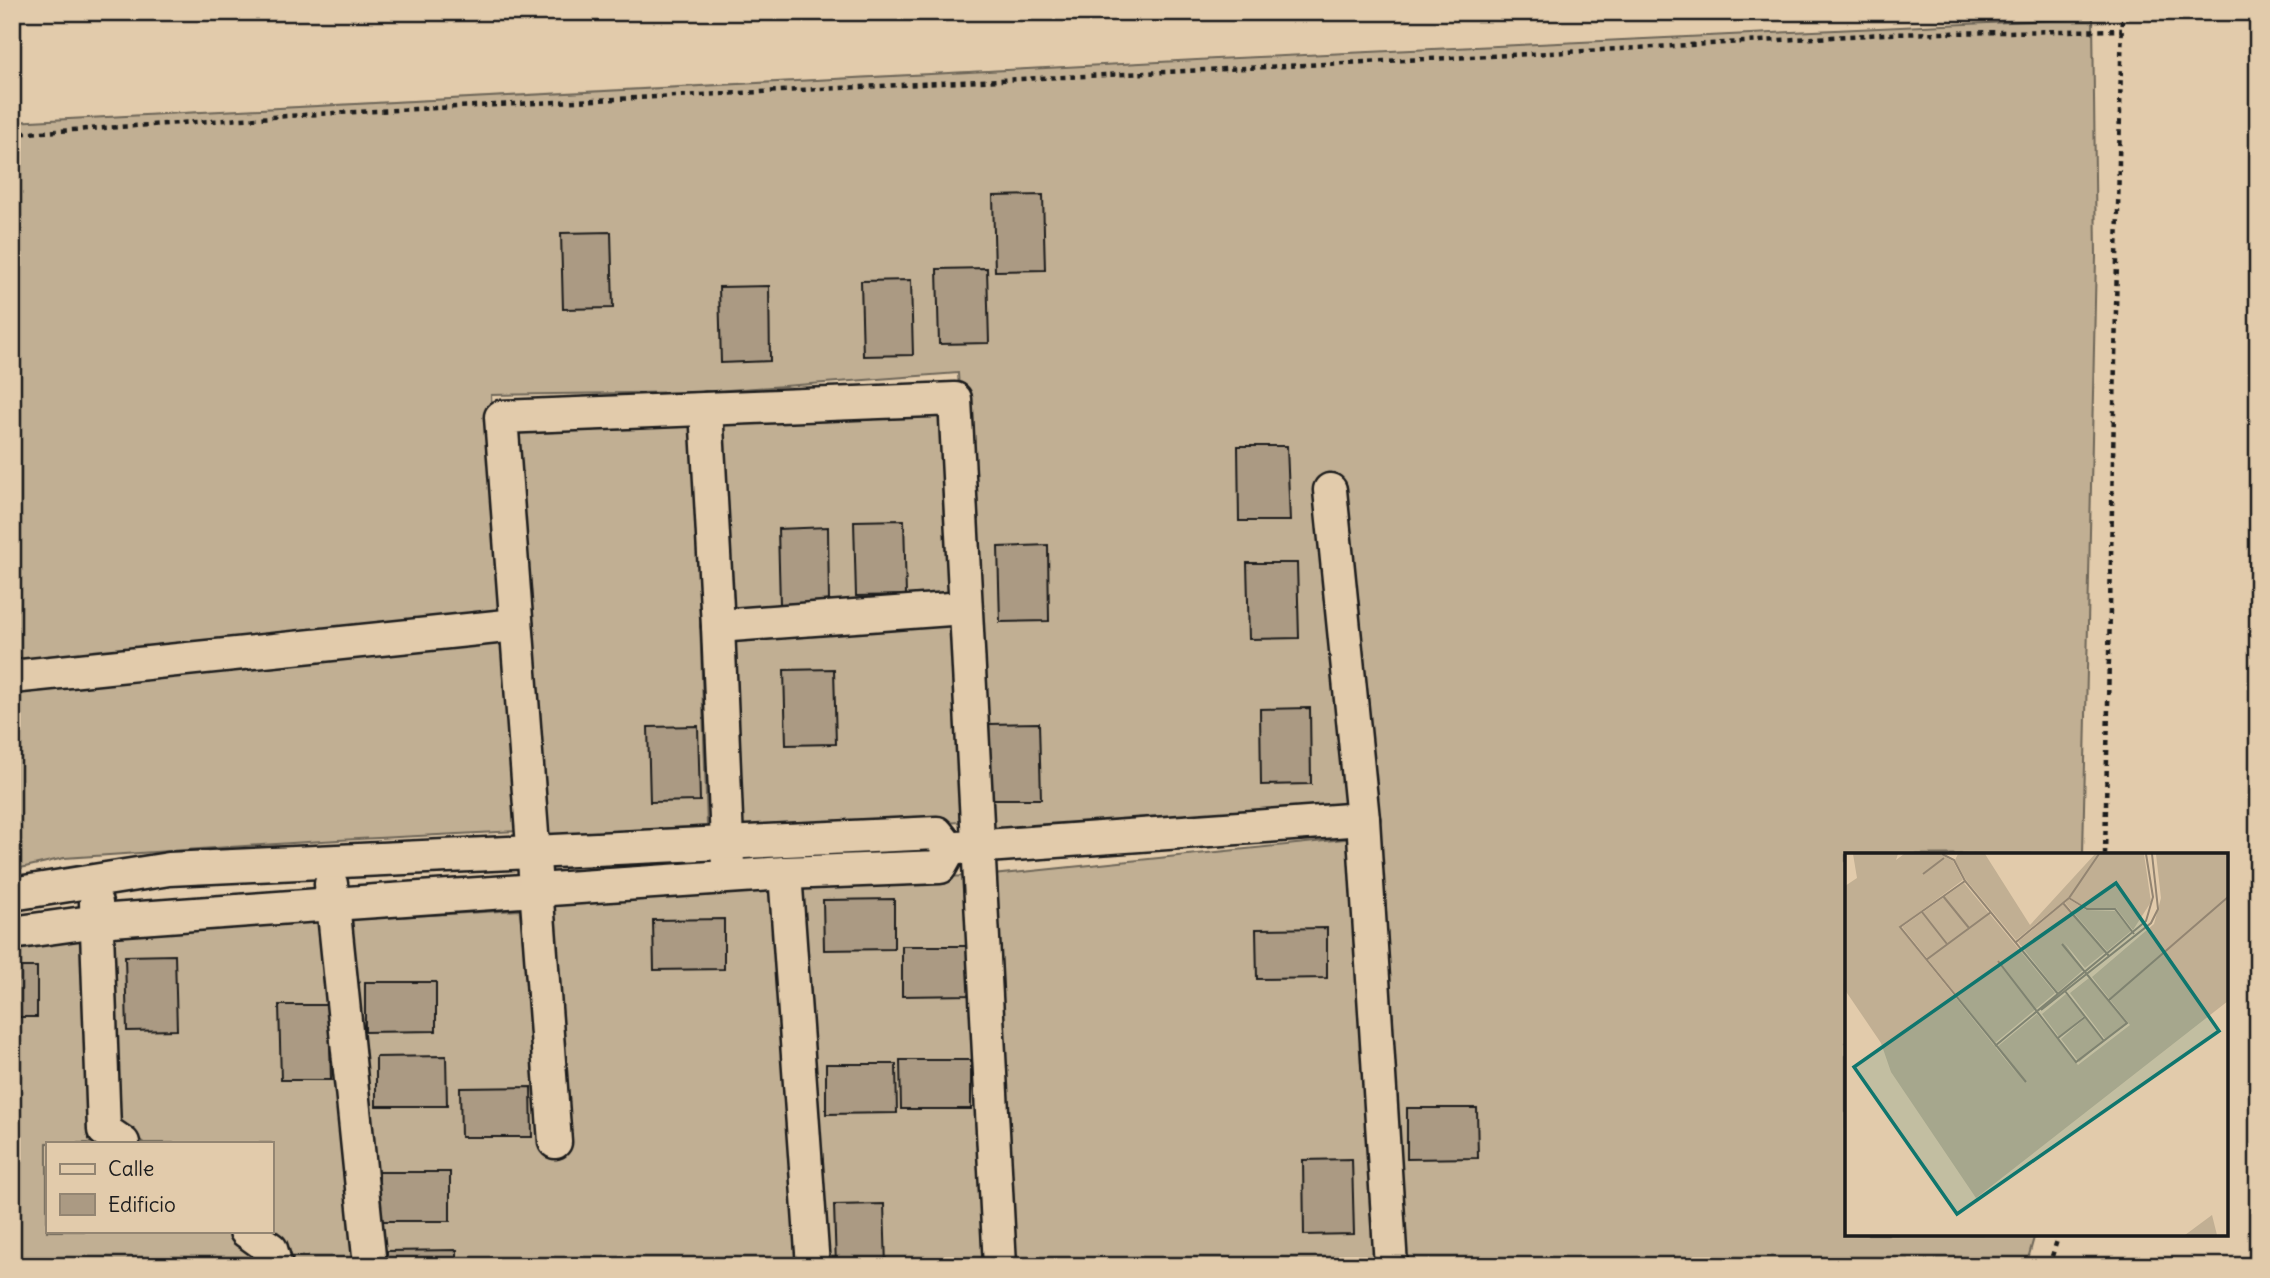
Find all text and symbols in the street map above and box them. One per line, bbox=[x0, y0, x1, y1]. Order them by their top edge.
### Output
inset map bbox=[1845, 853, 2228, 1236]
legend bbox=[46, 1142, 273, 1232]
text: Calle bbox=[108, 1155, 154, 1182]
text: Edificio bbox=[108, 1191, 176, 1218]

